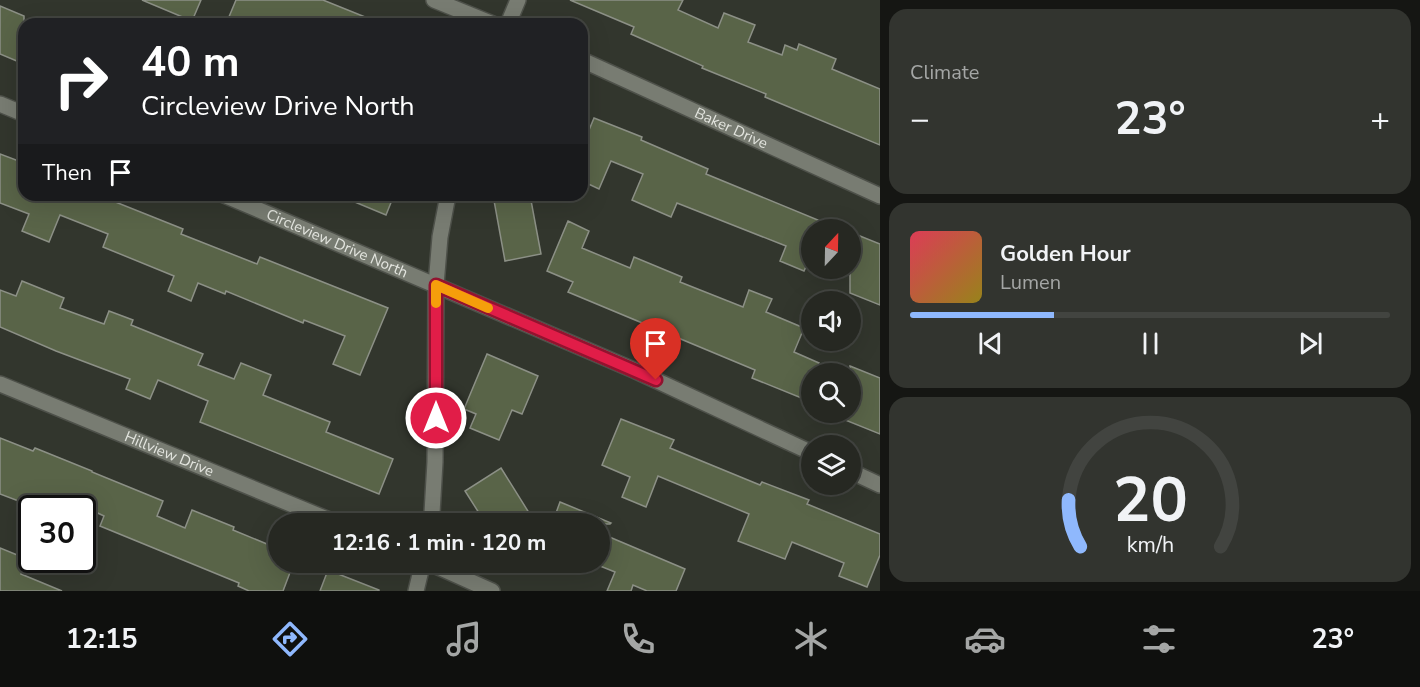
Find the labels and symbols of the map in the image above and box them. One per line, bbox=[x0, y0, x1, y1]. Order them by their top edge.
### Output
street label: Baker Drive bbox=[691, 103, 771, 153]
street label: Circleview Drive North bbox=[263, 204, 411, 282]
north arrow bbox=[801, 219, 861, 279]
pin bbox=[630, 318, 681, 380]
position arrow bbox=[404, 386, 468, 450]
street label: Hillview Drive bbox=[121, 427, 217, 481]
speed limit sign: 30 bbox=[18, 495, 96, 573]

